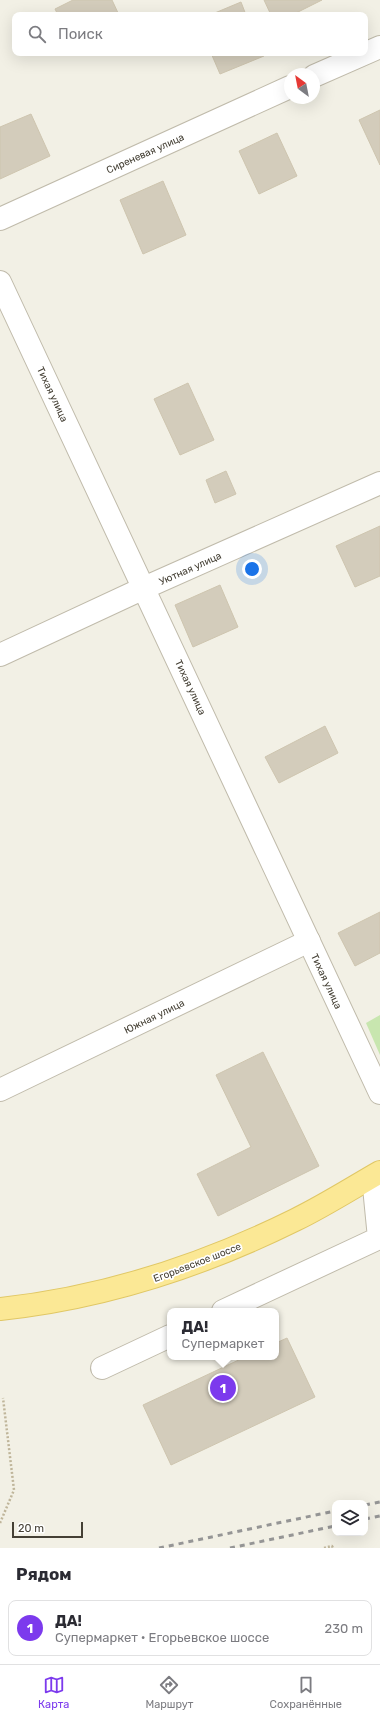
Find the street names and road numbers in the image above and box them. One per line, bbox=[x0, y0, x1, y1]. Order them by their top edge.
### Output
street label: Сиреневая улица bbox=[105, 131, 186, 176]
street label: Тихая улица bbox=[34, 365, 70, 424]
street label: Уютная улица bbox=[157, 550, 223, 588]
street label: Тихая улица bbox=[172, 658, 208, 717]
street label: Тихая улица bbox=[308, 952, 344, 1011]
street label: Южная улица bbox=[122, 997, 187, 1037]
street label: Егорьевское шоссе bbox=[152, 1241, 243, 1285]

